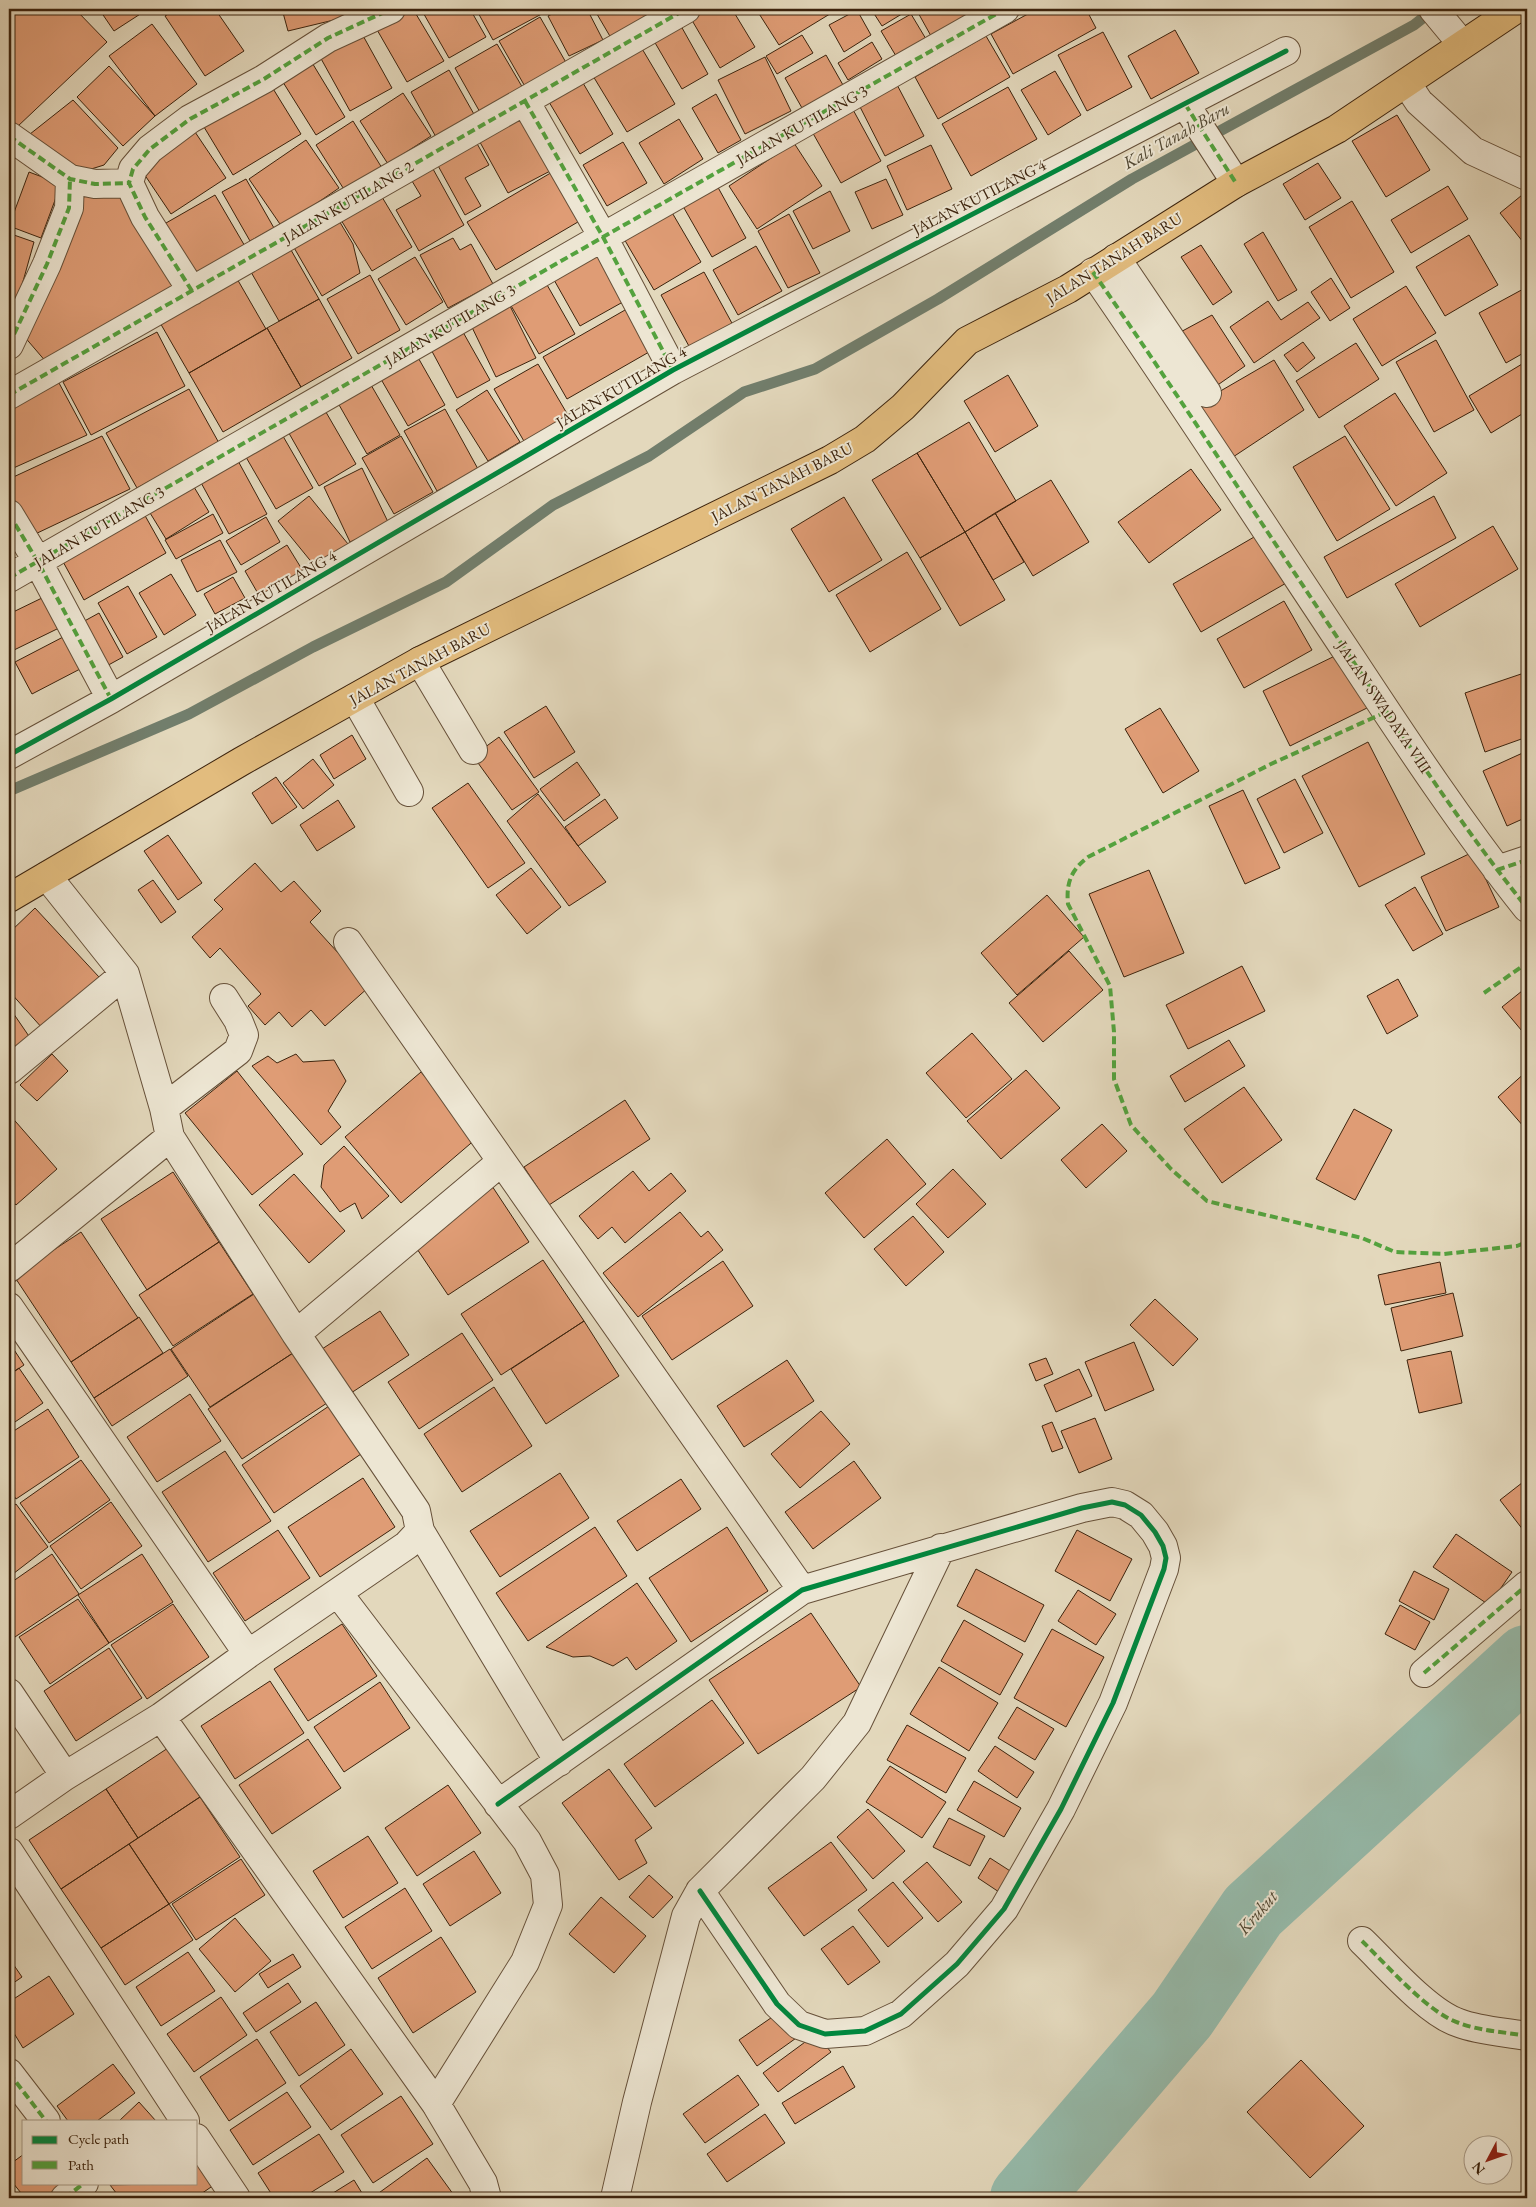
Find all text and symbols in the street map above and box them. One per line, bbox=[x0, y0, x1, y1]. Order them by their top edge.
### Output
street label: JALAN KUTILANG 3 bbox=[731, 80, 872, 171]
water label: Kali Tanah Baru bbox=[1118, 96, 1233, 174]
street label: JALAN KUTILANG 4 bbox=[907, 154, 1050, 241]
street label: JALAN KUTILANG 2 bbox=[277, 156, 417, 249]
street label: JALAN TANAH BARU bbox=[1040, 207, 1186, 310]
street label: JALAN KUTILANG 3 bbox=[379, 279, 519, 372]
street label: JALAN KUTILANG 4 bbox=[550, 341, 690, 434]
street label: JALAN TANAH BARU bbox=[706, 437, 857, 528]
street label: JALAN KUTILANG 3 bbox=[28, 481, 168, 574]
street label: JALAN KUTILANG 4 bbox=[200, 545, 340, 638]
street label: JALAN TANAH BARU bbox=[344, 618, 494, 711]
street label: JALAN SWADAYA VIII bbox=[1331, 635, 1436, 778]
water label: Krukut bbox=[1231, 1885, 1283, 1939]
legend bbox=[22, 2120, 198, 2184]
text: Cycle path bbox=[68, 2129, 130, 2148]
north arrow bbox=[1464, 2134, 1514, 2184]
text: Path bbox=[68, 2155, 94, 2174]
text: N bbox=[1467, 2158, 1489, 2179]

